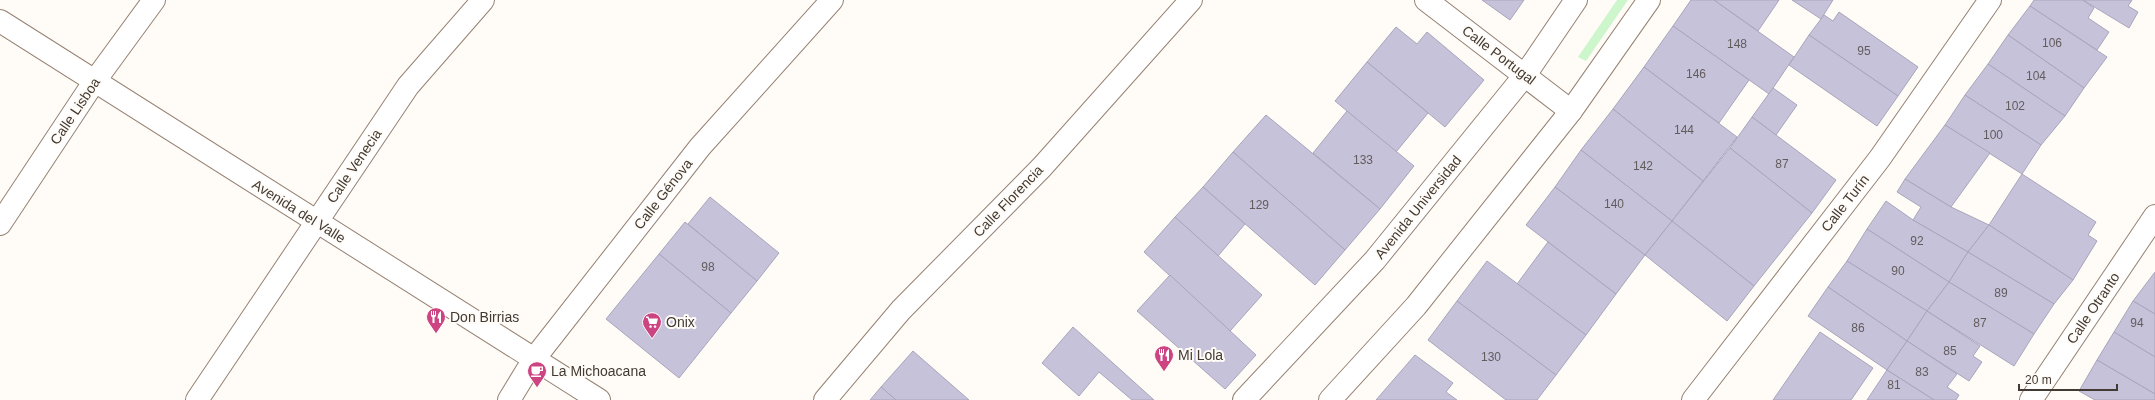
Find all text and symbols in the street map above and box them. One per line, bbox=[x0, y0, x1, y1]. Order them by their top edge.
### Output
street label: Calle Portugal bbox=[1459, 22, 1539, 88]
house number: 106 bbox=[2042, 36, 2062, 50]
house number: 148 bbox=[1727, 37, 1747, 51]
house number: 95 bbox=[1857, 44, 1871, 58]
house number: 146 bbox=[1686, 67, 1706, 81]
house number: 104 bbox=[2026, 69, 2046, 83]
street label: Calle Lisboa bbox=[47, 74, 103, 147]
house number: 102 bbox=[2005, 99, 2025, 113]
house number: 144 bbox=[1674, 123, 1694, 137]
street label: Calle Venecia bbox=[323, 126, 385, 206]
house number: 100 bbox=[1983, 128, 2003, 142]
street label: Avenida Universidad bbox=[1371, 152, 1465, 262]
house number: 133 bbox=[1353, 153, 1373, 167]
street label: Calle Génova bbox=[631, 155, 696, 232]
house number: 87 bbox=[1775, 157, 1789, 171]
house number: 142 bbox=[1633, 159, 1653, 173]
street label: Calle Florencia bbox=[970, 162, 1046, 240]
street label: Calle Turín bbox=[1818, 171, 1872, 235]
street label: Avenida del Valle bbox=[249, 176, 349, 246]
house number: 140 bbox=[1604, 197, 1624, 211]
house number: 129 bbox=[1249, 198, 1269, 212]
house number: 92 bbox=[1910, 234, 1924, 248]
house number: 98 bbox=[701, 260, 715, 274]
house number: 90 bbox=[1891, 264, 1905, 278]
street label: Calle Otranto bbox=[2063, 269, 2123, 347]
house number: 89 bbox=[1994, 286, 2008, 300]
restaurant icon: Don Birrias bbox=[425, 306, 447, 334]
place label: Don Birrias bbox=[450, 309, 519, 325]
supermarket icon: Onix bbox=[641, 311, 663, 339]
place label: Onix bbox=[666, 314, 695, 330]
house number: 87 bbox=[1973, 316, 1987, 330]
house number: 94 bbox=[2130, 316, 2144, 330]
house number: 86 bbox=[1851, 321, 1865, 335]
restaurant icon: Mi Lola bbox=[1153, 344, 1175, 372]
house number: 85 bbox=[1943, 344, 1957, 358]
place label: Mi Lola bbox=[1178, 347, 1223, 363]
house number: 130 bbox=[1481, 350, 1501, 364]
cafe icon: La Michoacana bbox=[526, 360, 548, 388]
place label: La Michoacana bbox=[551, 363, 646, 379]
house number: 83 bbox=[1915, 365, 1929, 379]
scale bar bbox=[2019, 366, 2117, 392]
text: 20 m bbox=[2025, 373, 2052, 387]
house number: 81 bbox=[1887, 378, 1901, 392]

